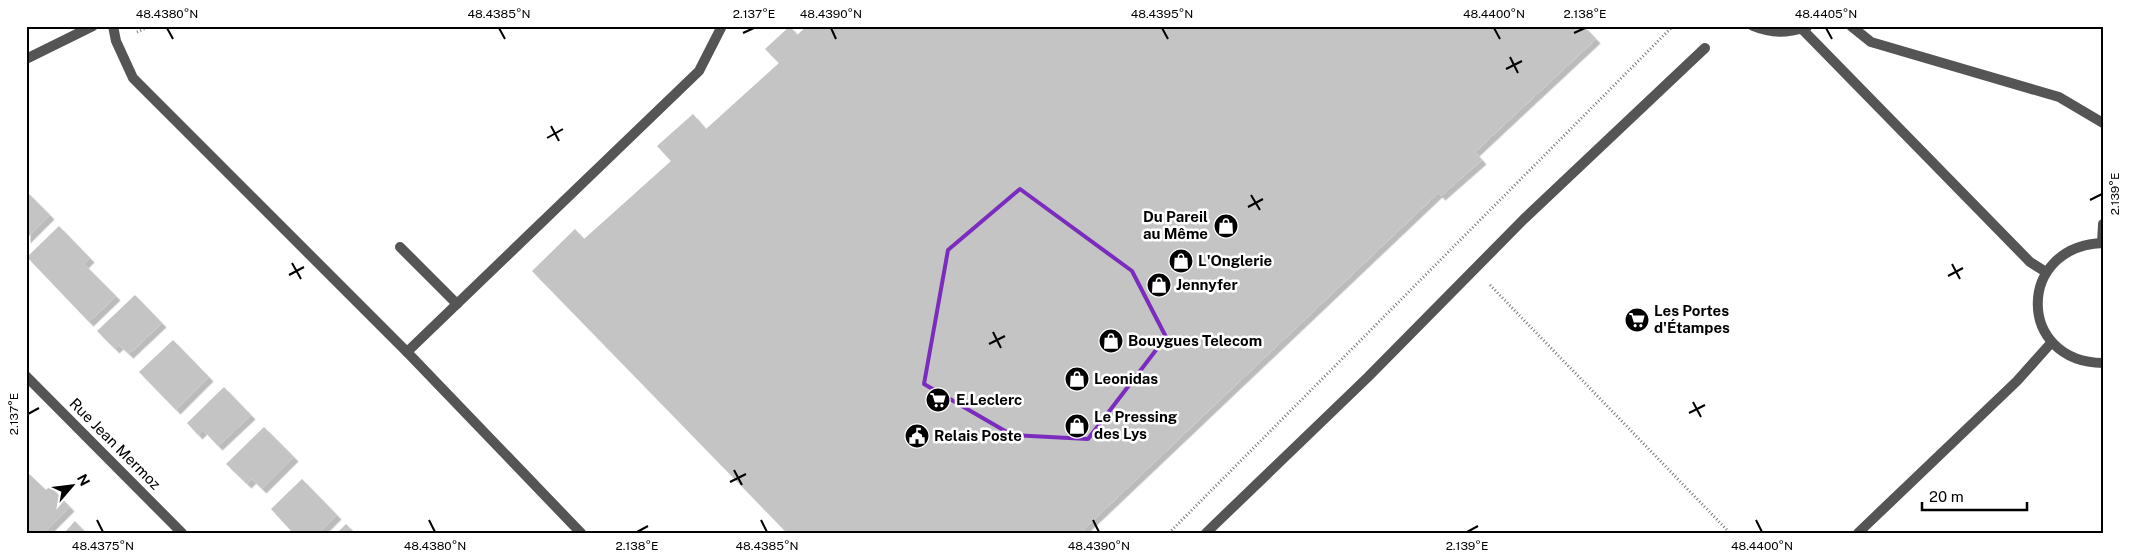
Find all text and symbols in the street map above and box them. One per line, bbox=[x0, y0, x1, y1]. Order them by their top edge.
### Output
text: 48.4380°N bbox=[136, 7, 198, 21]
text: 48.4385°N bbox=[467, 7, 531, 21]
text: 2.137°E bbox=[733, 7, 775, 21]
text: 48.4390°N bbox=[800, 7, 862, 21]
text: 48.4395°N bbox=[1131, 7, 1193, 21]
text: 48.4400°N bbox=[1463, 7, 1525, 21]
text: 2.138°E bbox=[1564, 7, 1607, 21]
text: 48.4405°N bbox=[1795, 7, 1857, 21]
text: 2.139°E bbox=[2108, 173, 2122, 215]
place label: Du Pareil au Même bbox=[1143, 208, 1208, 242]
shop icon: Du Pareil au Même bbox=[1213, 213, 1239, 239]
shop icon: L'Onglerie bbox=[1168, 248, 1194, 274]
place label: L'Onglerie bbox=[1198, 252, 1272, 269]
shop icon: Jennyfer bbox=[1146, 272, 1172, 298]
place label: Jennyfer bbox=[1176, 276, 1238, 293]
place label: Les Portes d'Étampes bbox=[1654, 302, 1730, 336]
supermarket icon: Les Portes d'Étampes bbox=[1624, 307, 1650, 333]
shop icon: Bouygues Telecom bbox=[1098, 328, 1124, 354]
place label: Bouygues Telecom bbox=[1128, 332, 1262, 349]
shop icon: Leonidas bbox=[1064, 366, 1090, 392]
place label: Leonidas bbox=[1094, 370, 1158, 387]
supermarket icon: E.Leclerc bbox=[925, 387, 951, 413]
place label: E.Leclerc bbox=[956, 391, 1022, 408]
text: 2.137°E bbox=[7, 393, 21, 435]
street label: Rue Jean Mermoz bbox=[66, 395, 164, 493]
place label: Le Pressing des Lys bbox=[1094, 408, 1178, 442]
shop icon: Le Pressing des Lys bbox=[1064, 413, 1090, 439]
public building icon: Relais Poste bbox=[904, 423, 930, 449]
place label: Relais Poste bbox=[934, 427, 1022, 444]
north arrow bbox=[48, 462, 98, 512]
text: N bbox=[74, 471, 93, 488]
scale bar bbox=[1922, 479, 2026, 511]
text: 20 m bbox=[1929, 488, 1964, 505]
text: 48.4375°N bbox=[72, 539, 134, 553]
text: 48.4380°N bbox=[404, 539, 466, 553]
text: 2.138°E bbox=[616, 539, 659, 553]
text: 48.4385°N bbox=[735, 539, 799, 553]
text: 48.4390°N bbox=[1068, 539, 1130, 553]
text: 2.139°E bbox=[1446, 539, 1488, 553]
text: 48.4400°N bbox=[1731, 539, 1793, 553]

